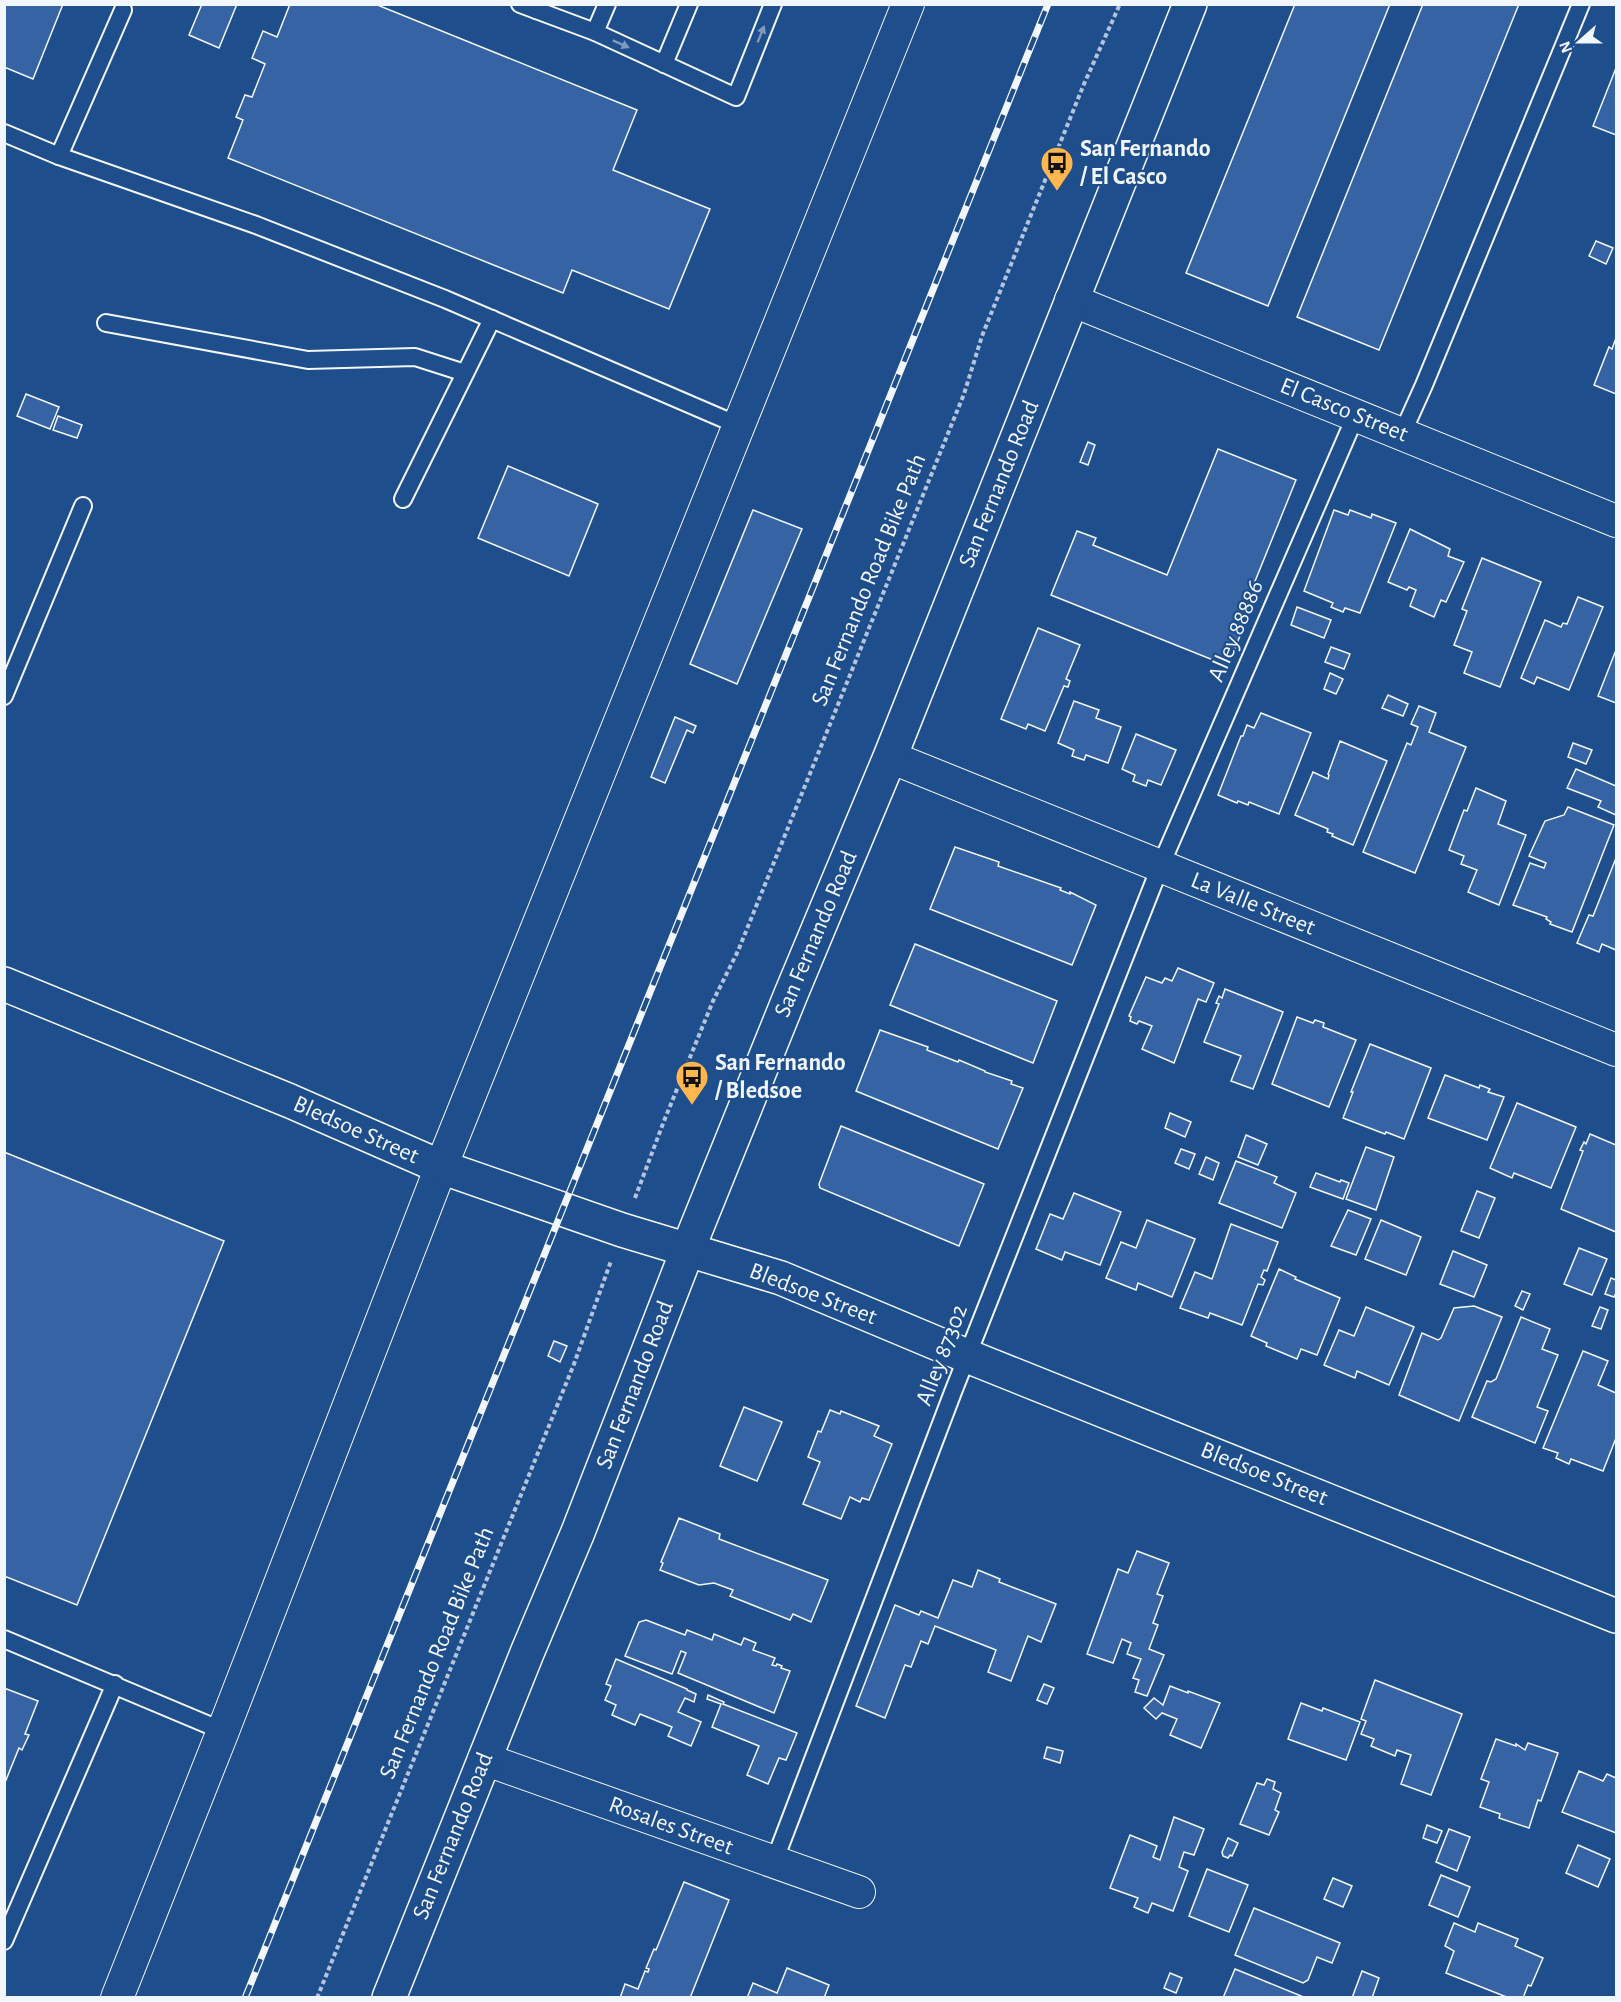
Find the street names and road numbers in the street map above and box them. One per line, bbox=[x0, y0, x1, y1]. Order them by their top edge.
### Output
street label: El Casco Street bbox=[1277, 374, 1412, 447]
street label: San Fernando Road bbox=[955, 397, 1043, 571]
street label: San Fernando Road Bike Path bbox=[807, 451, 931, 709]
street label: Alley 88886 bbox=[1204, 577, 1268, 685]
street label: San Fernando Road bbox=[770, 847, 862, 1021]
street label: La Valle Street bbox=[1187, 868, 1319, 940]
street label: Bledsoe Street bbox=[290, 1092, 423, 1168]
street label: Bledsoe Street bbox=[746, 1259, 880, 1329]
street label: San Fernando Road bbox=[592, 1298, 678, 1472]
street label: Alley 87302 bbox=[912, 1301, 972, 1409]
street label: Bledsoe Street bbox=[1197, 1438, 1331, 1510]
street label: San Fernando Road Bike Path bbox=[375, 1524, 499, 1782]
street label: San Fernando Road bbox=[409, 1749, 497, 1923]
street label: Rosales Street bbox=[606, 1792, 737, 1860]

